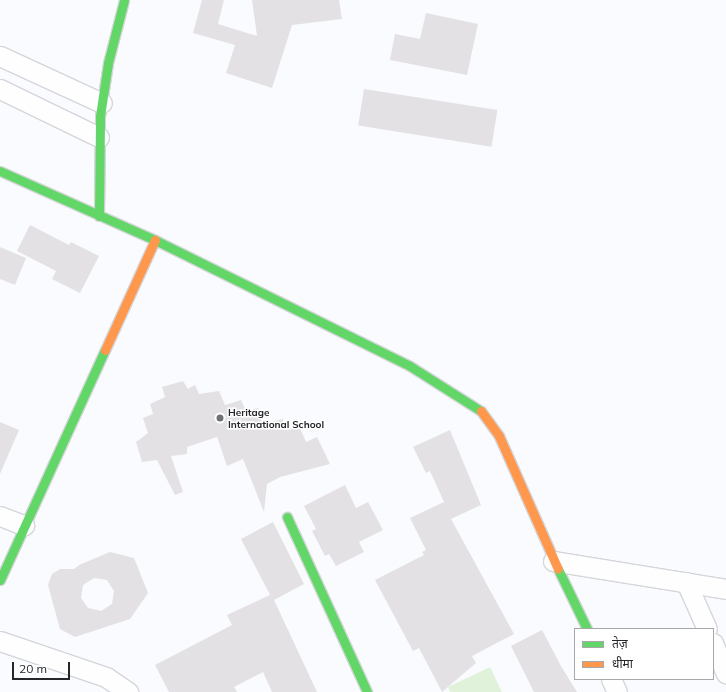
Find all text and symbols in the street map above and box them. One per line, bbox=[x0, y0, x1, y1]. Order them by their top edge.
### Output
place label: Heritage International School bbox=[228, 406, 324, 430]
marker: Heritage International School bbox=[215, 413, 225, 423]
legend bbox=[574, 628, 714, 680]
text: तेज़ bbox=[612, 636, 628, 651]
scale bar bbox=[14, 654, 72, 680]
text: धीमा bbox=[612, 656, 633, 671]
text: 20 m bbox=[19, 661, 47, 676]

